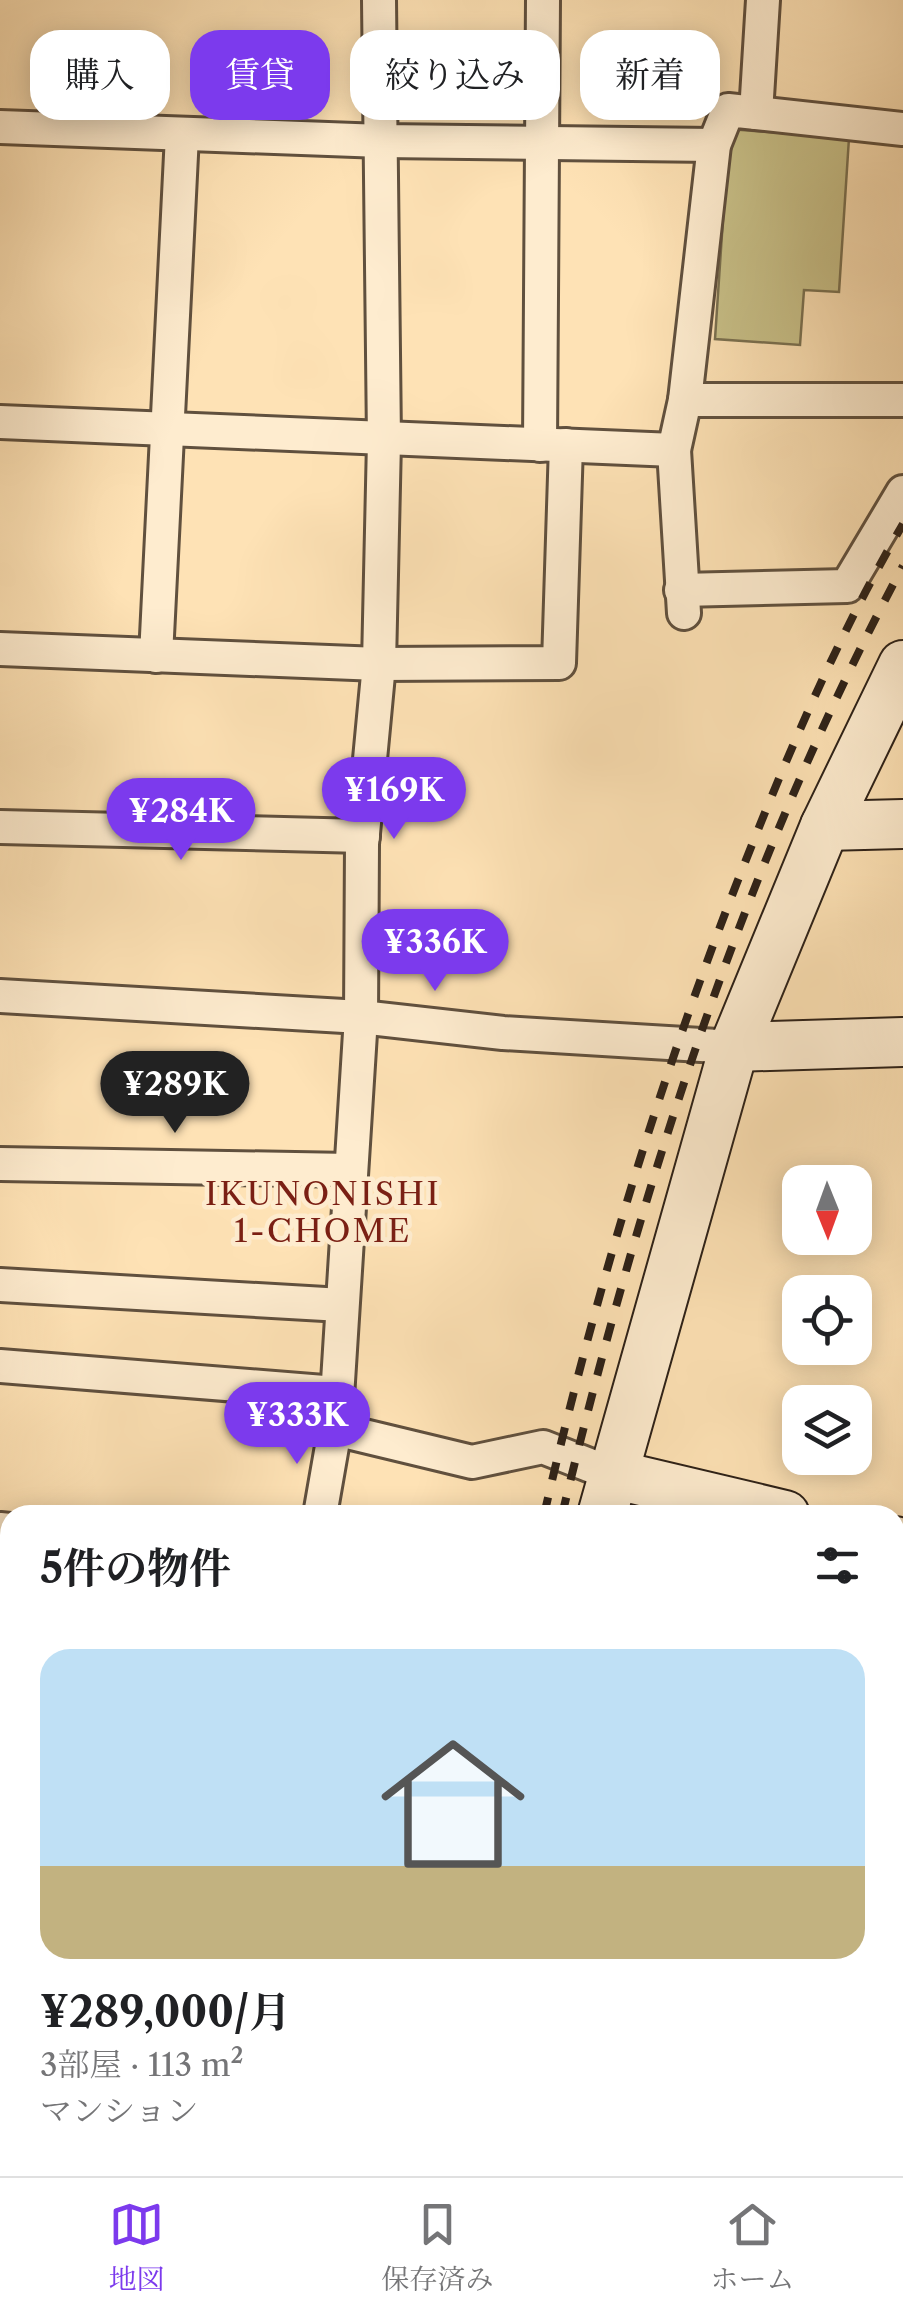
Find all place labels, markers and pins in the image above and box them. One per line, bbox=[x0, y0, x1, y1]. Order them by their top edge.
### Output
pin: ¥169K bbox=[324, 757, 464, 842]
pin: ¥284K bbox=[111, 778, 251, 863]
pin: ¥336K bbox=[365, 909, 505, 994]
pin: ¥289K bbox=[105, 1051, 245, 1136]
pin: ¥333K bbox=[227, 1382, 367, 1467]

